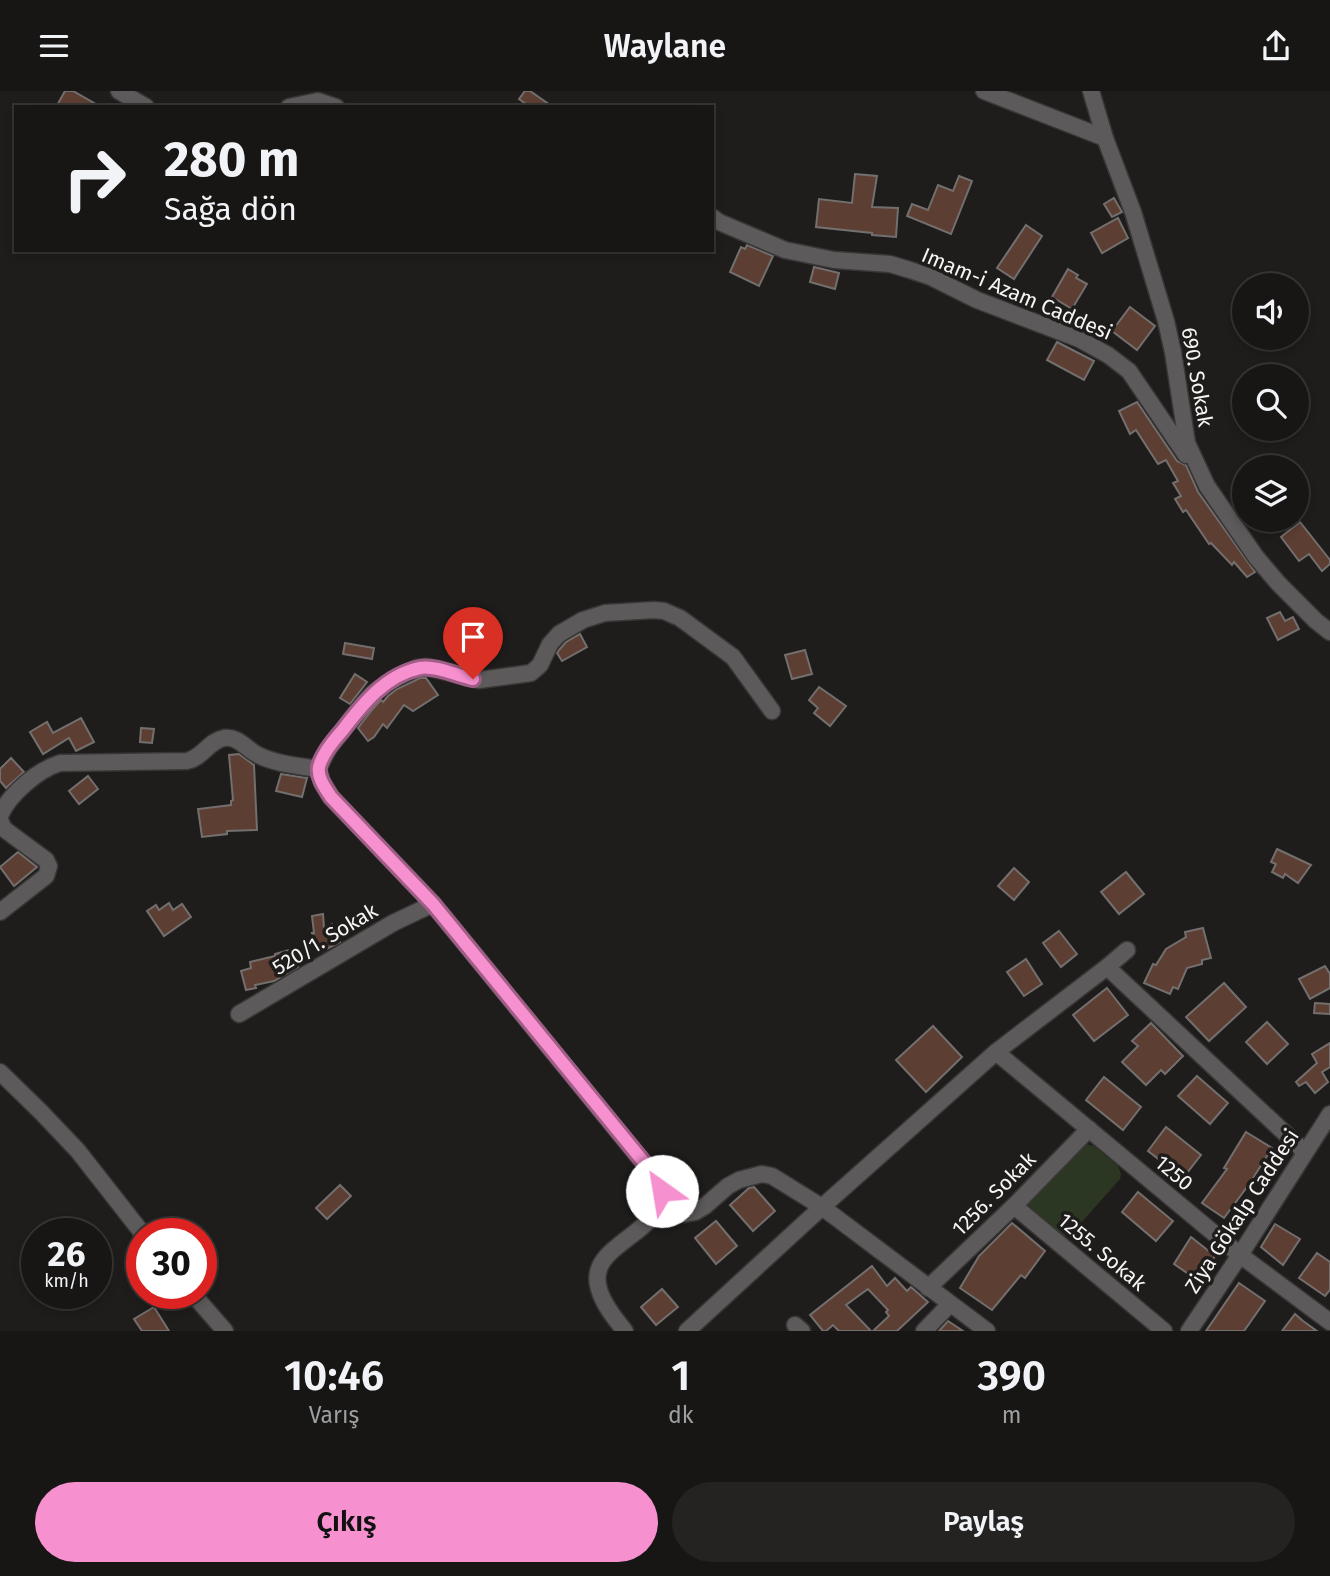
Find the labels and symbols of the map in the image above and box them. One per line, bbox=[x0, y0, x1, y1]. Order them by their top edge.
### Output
street label: Imam-i Azam Caddesi bbox=[918, 242, 1116, 346]
street label: 690. Sokak bbox=[1175, 325, 1219, 429]
pin bbox=[443, 607, 503, 679]
street label: 520/1. Sokak bbox=[268, 897, 383, 981]
street label: Ziya Gökalp Caddesi bbox=[1179, 1124, 1305, 1298]
street label: 1256. Sokak bbox=[947, 1146, 1042, 1241]
street label: 1250 bbox=[1150, 1150, 1198, 1196]
position arrow bbox=[625, 1154, 699, 1228]
street label: 1255. Sokak bbox=[1053, 1208, 1152, 1297]
speed limit sign: 30 bbox=[126, 1218, 217, 1309]

